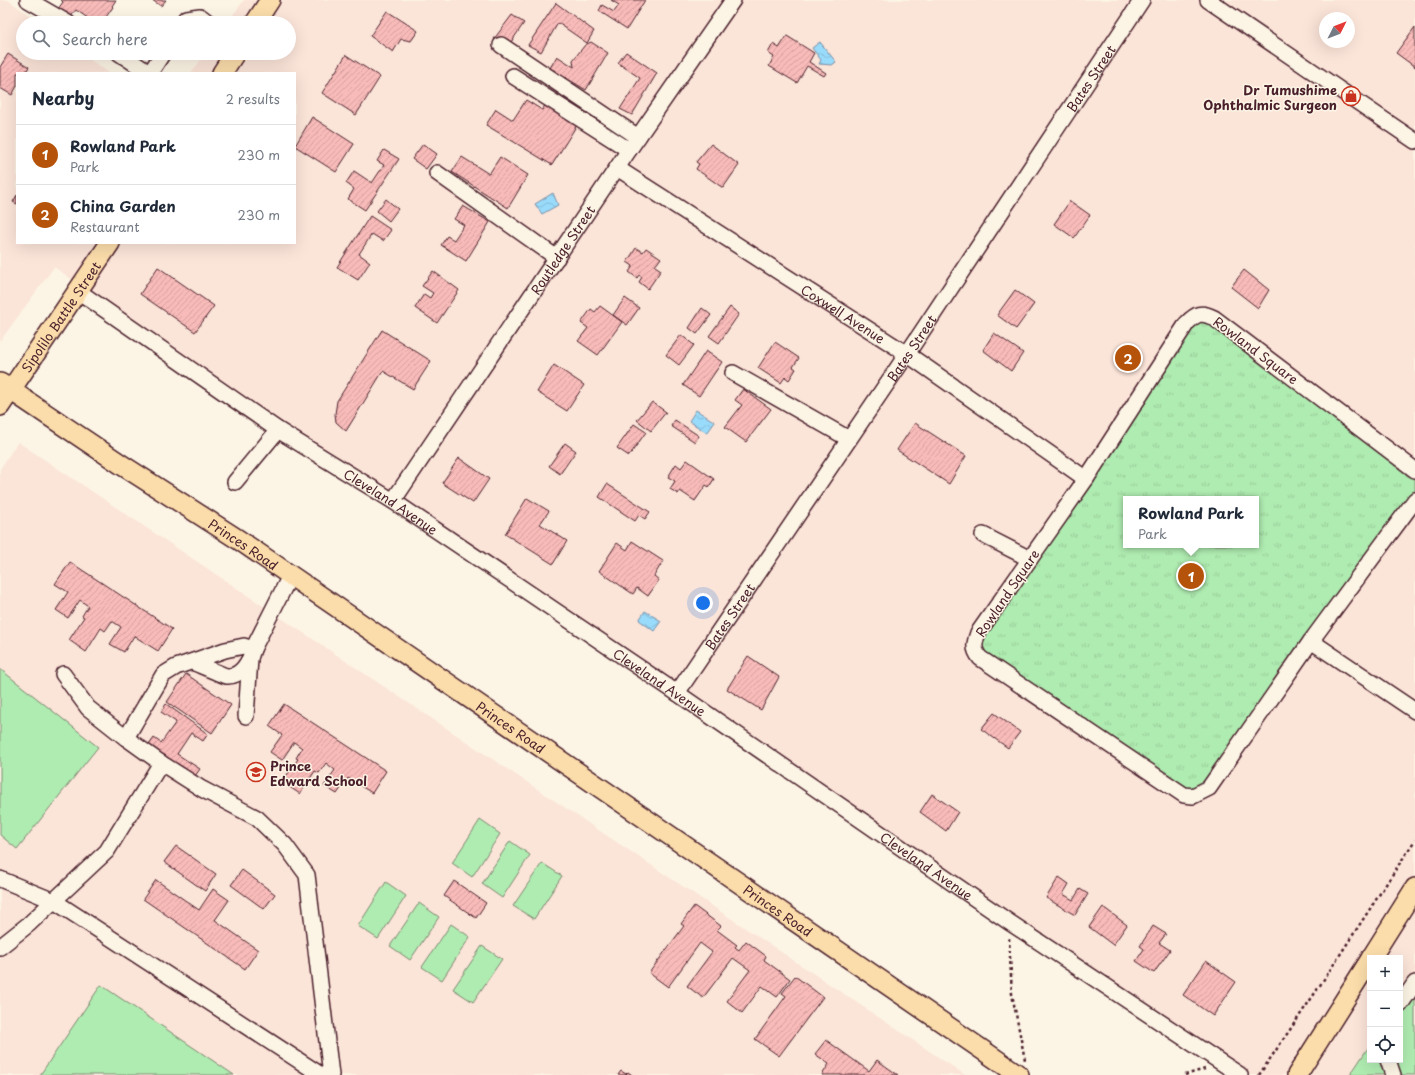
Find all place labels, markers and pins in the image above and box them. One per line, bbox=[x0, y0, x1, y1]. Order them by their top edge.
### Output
place label: Dr Tumushime Ophthalmic Surgeon bbox=[1203, 80, 1337, 114]
shop icon: Dr Tumushime Ophthalmic Surgeon bbox=[1340, 85, 1362, 107]
pin: 2 bbox=[1115, 343, 1141, 373]
pin: 1 bbox=[1178, 561, 1204, 591]
place label: Prince Edward School bbox=[270, 756, 367, 790]
school or university icon: Prince Edward School bbox=[245, 761, 267, 783]

